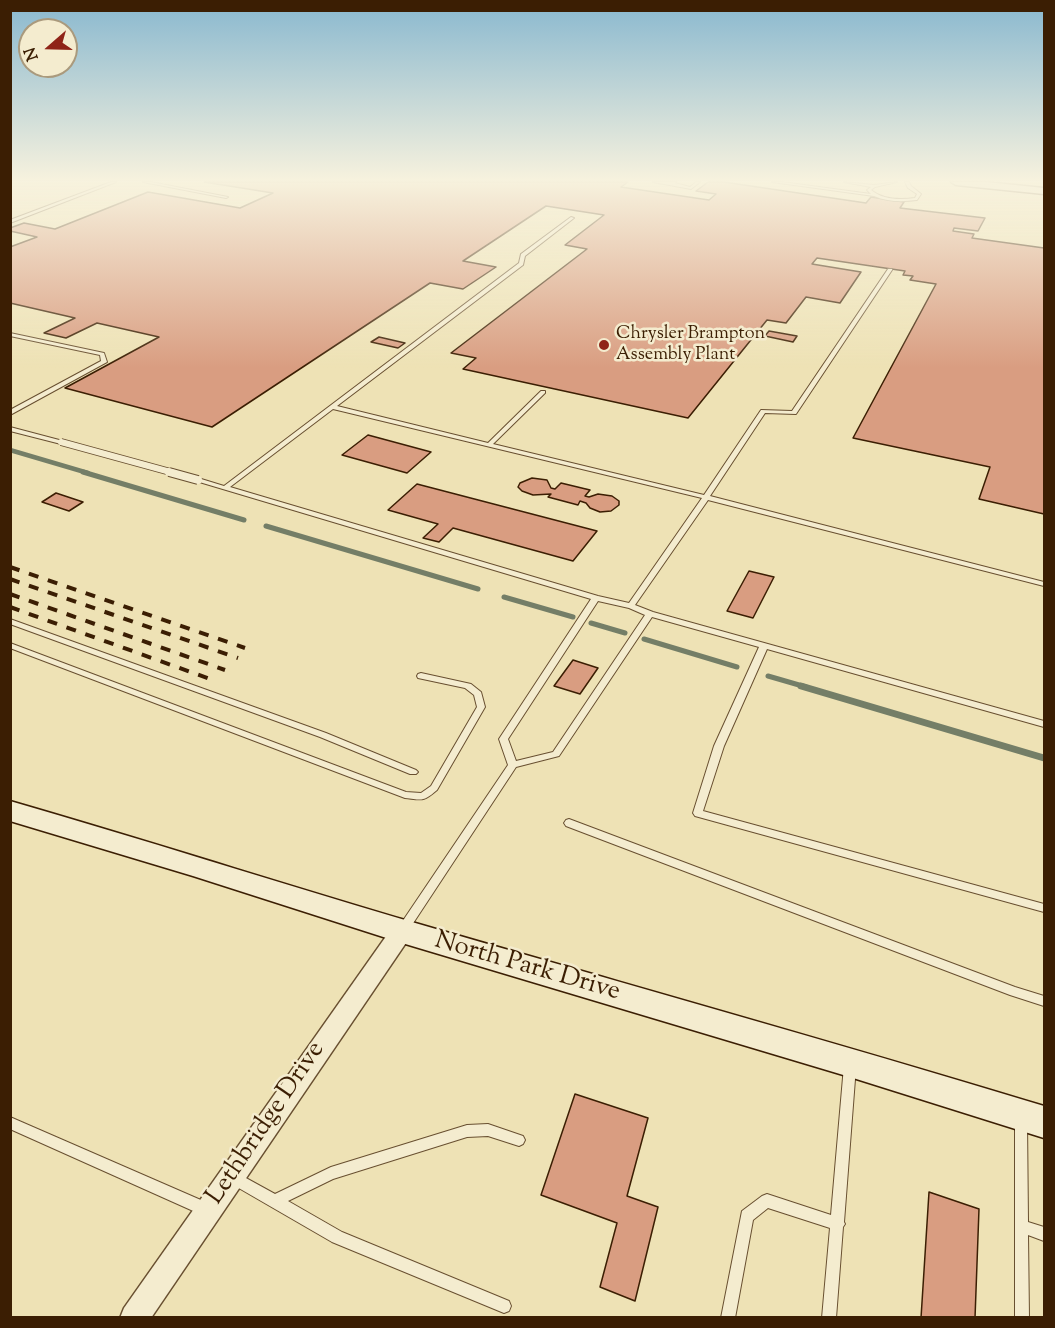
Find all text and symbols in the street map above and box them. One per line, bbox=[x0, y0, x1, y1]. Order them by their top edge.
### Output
north arrow bbox=[18, 18, 78, 78]
text: N bbox=[20, 44, 45, 64]
place label: Chrysler Brampton Assembly Plant bbox=[616, 324, 765, 366]
marker: Chrysler Brampton Assembly Plant bbox=[597, 338, 611, 352]
street label: North Park Drive bbox=[430, 927, 624, 1009]
street label: Lethbridge Drive bbox=[201, 1037, 333, 1211]

